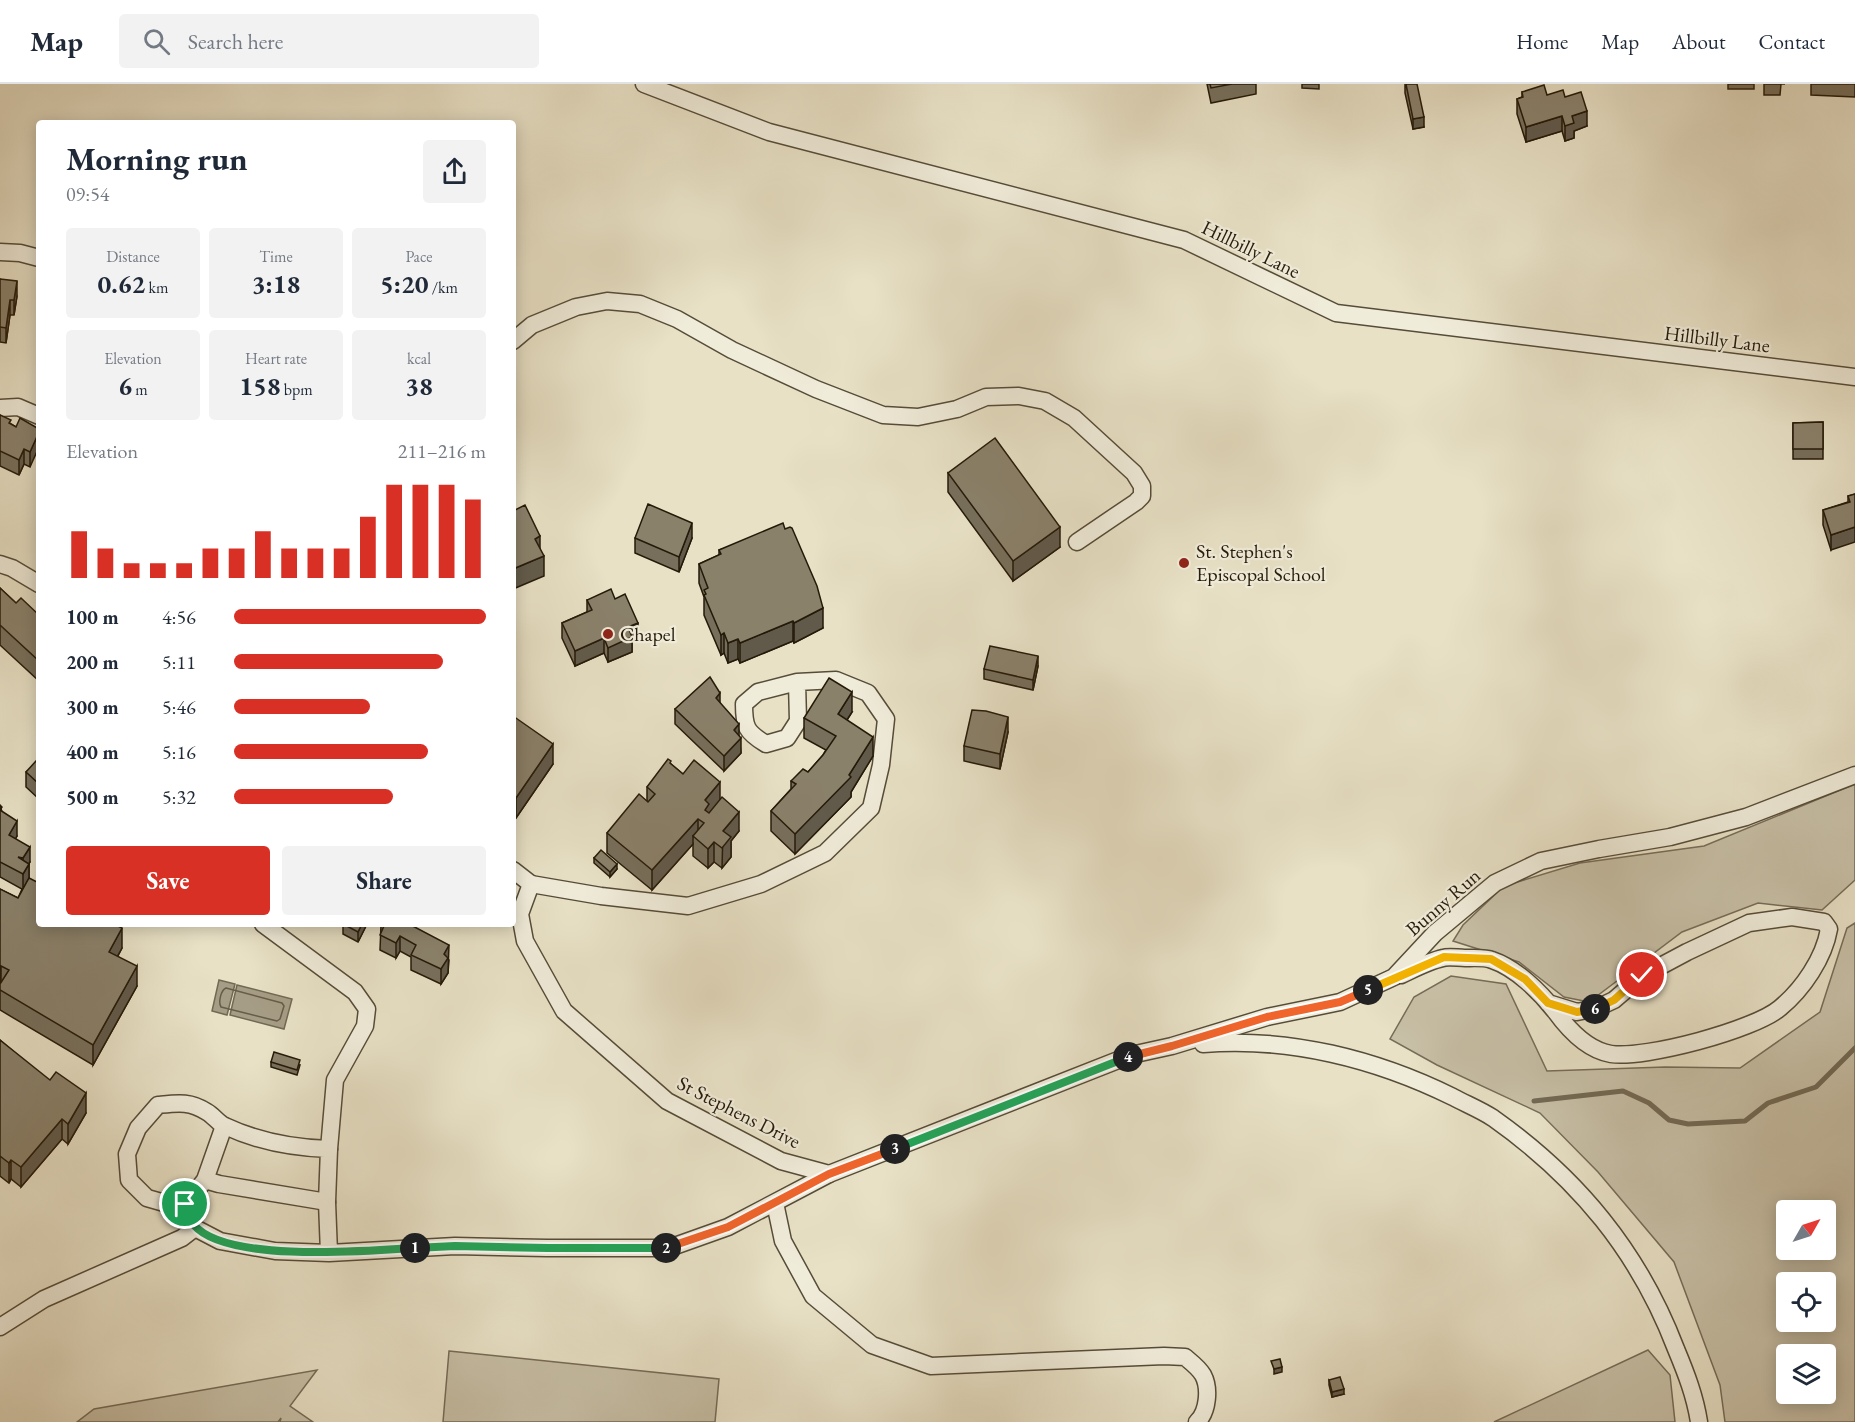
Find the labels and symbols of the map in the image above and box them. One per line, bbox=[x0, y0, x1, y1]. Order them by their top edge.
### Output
street label: Hillbilly Lane bbox=[1198, 214, 1305, 284]
street label: Hillbilly Lane bbox=[1663, 320, 1772, 358]
place label: St. Stephen's Episcopal School bbox=[1196, 538, 1326, 587]
marker: St. Stephen's Episcopal School bbox=[1177, 556, 1191, 570]
place label: Chapel bbox=[620, 621, 676, 647]
marker: Chapel bbox=[601, 627, 615, 641]
street label: Bunny Run bbox=[1400, 862, 1486, 942]
pin bbox=[1616, 949, 1667, 1000]
pin: 5 bbox=[1353, 975, 1383, 1005]
pin: 6 bbox=[1580, 994, 1610, 1024]
pin: 4 bbox=[1113, 1042, 1143, 1072]
street label: St Stephens Drive bbox=[673, 1070, 805, 1154]
pin: 3 bbox=[880, 1134, 910, 1164]
pin bbox=[159, 1178, 210, 1229]
north arrow bbox=[1776, 1200, 1836, 1260]
pin: 1 bbox=[400, 1233, 430, 1263]
pin: 2 bbox=[651, 1233, 681, 1263]

